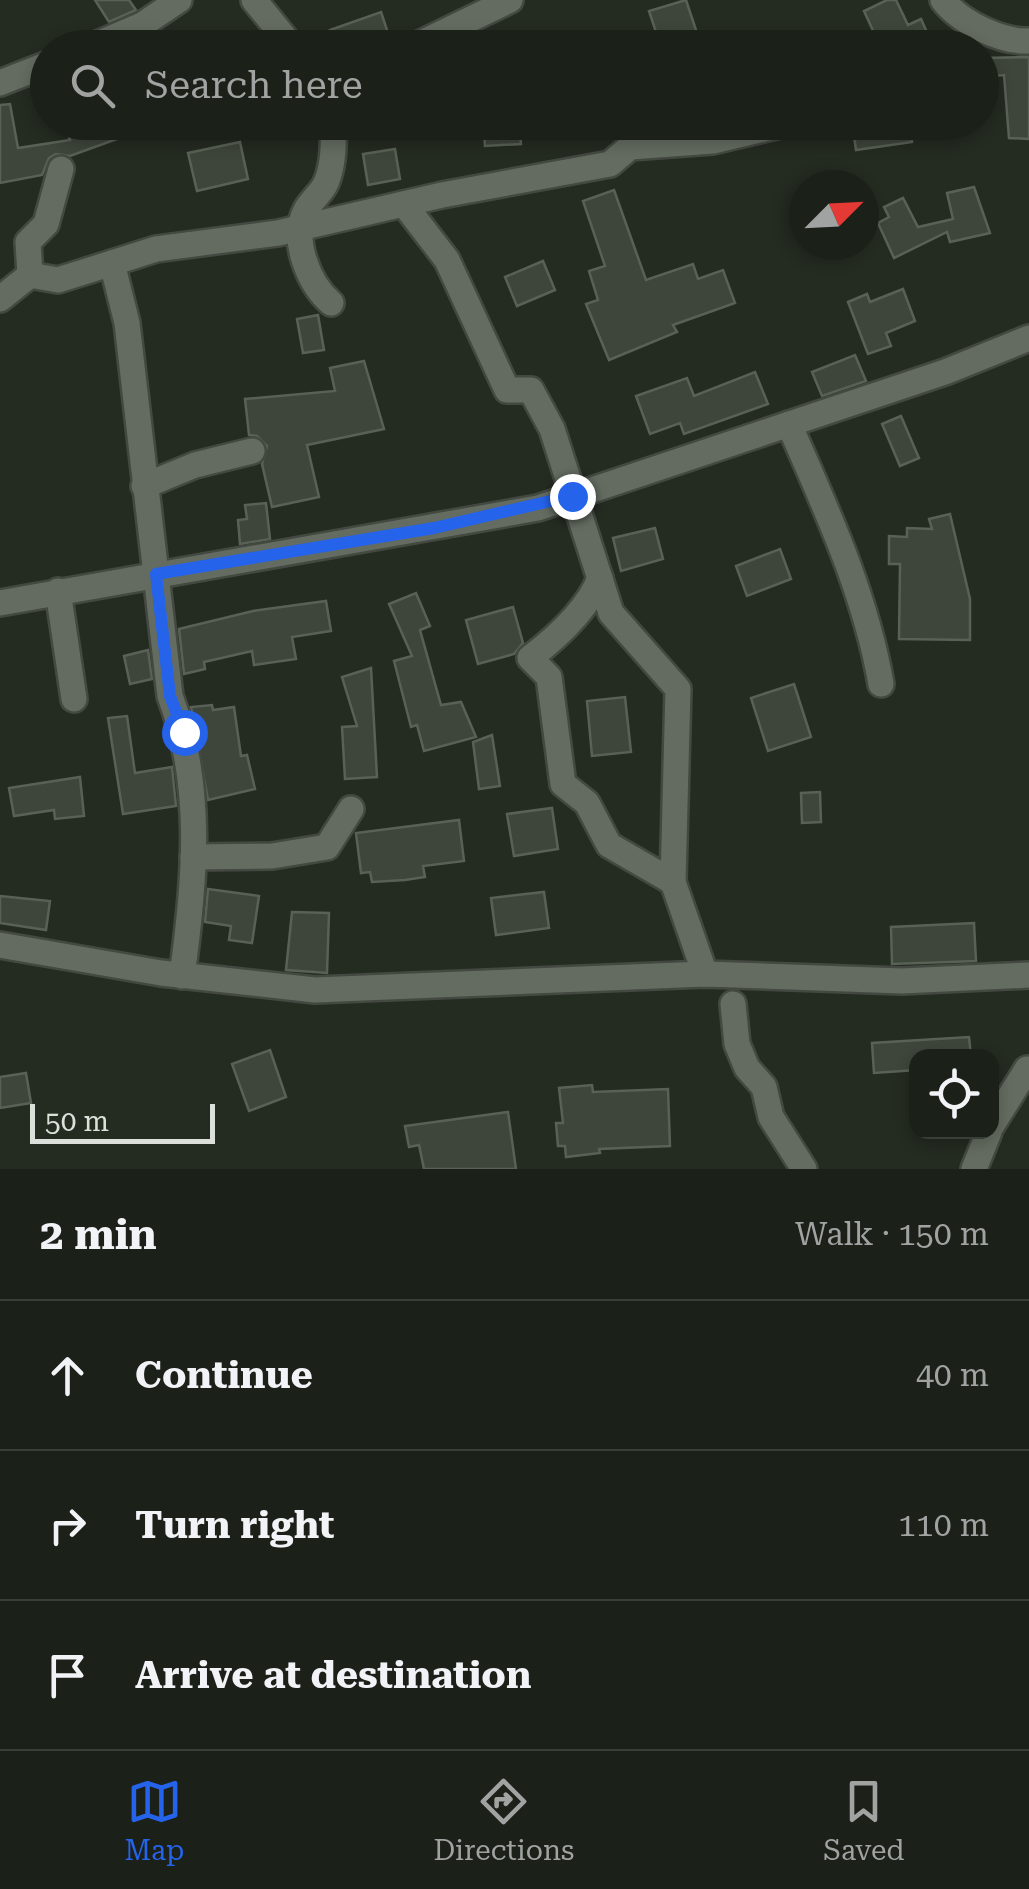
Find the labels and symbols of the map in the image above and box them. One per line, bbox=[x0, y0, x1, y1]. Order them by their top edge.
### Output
north arrow bbox=[789, 170, 879, 260]
route end bbox=[550, 474, 596, 520]
route start bbox=[162, 710, 208, 756]
scale bar bbox=[30, 1099, 215, 1144]

